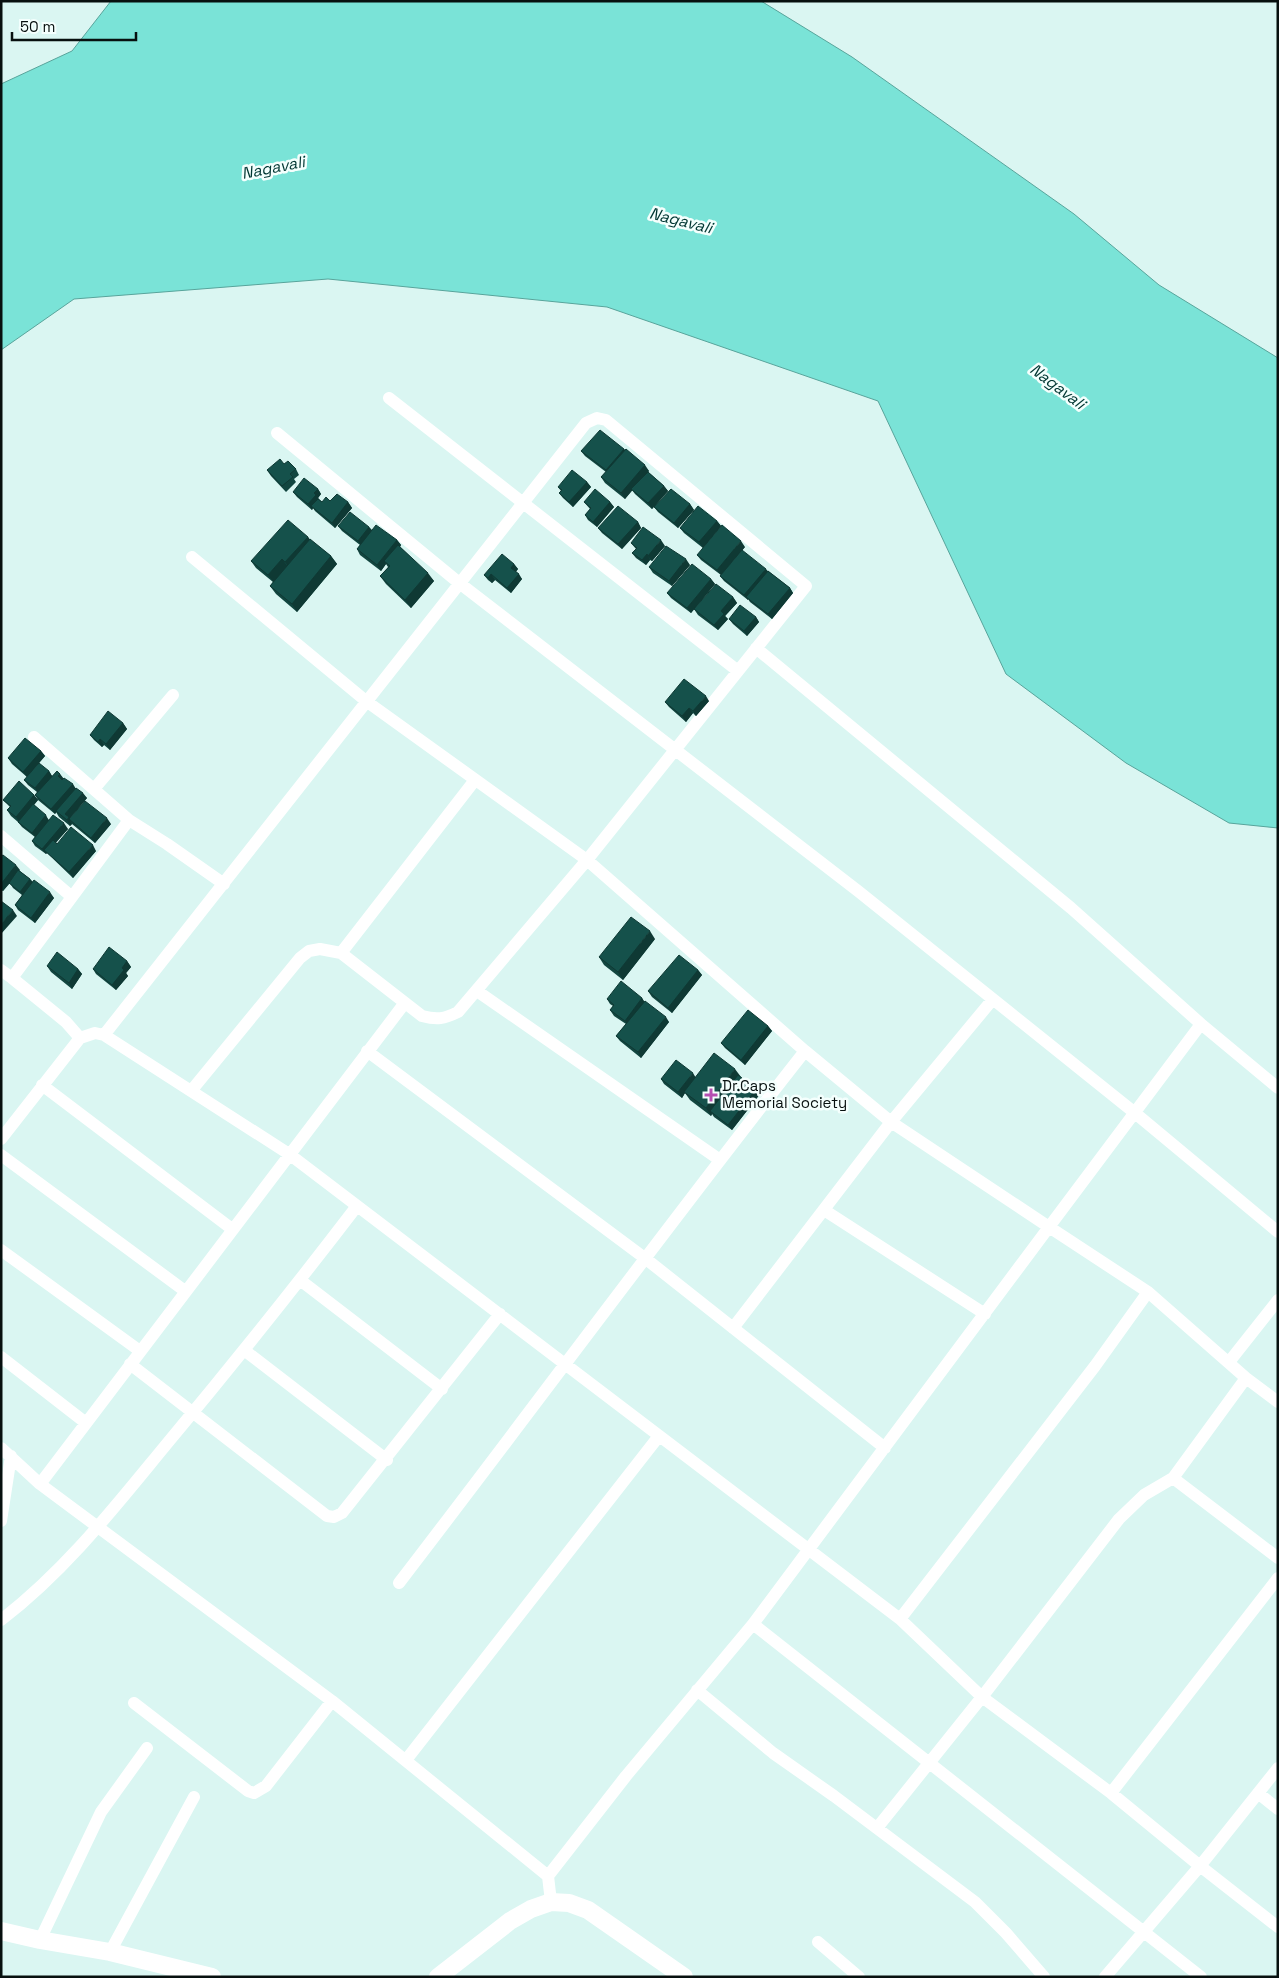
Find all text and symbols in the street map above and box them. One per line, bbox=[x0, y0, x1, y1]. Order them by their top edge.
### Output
scale bar bbox=[12, 10, 136, 42]
text: 50 m bbox=[20, 17, 55, 36]
water label: Nagavali bbox=[240, 151, 309, 184]
water label: Nagavali bbox=[647, 203, 717, 239]
water label: Nagavali bbox=[1026, 359, 1091, 415]
place label: Dr.Caps Memorial Society bbox=[722, 1076, 847, 1112]
marker: Dr.Caps Memorial Society bbox=[704, 1088, 718, 1102]

